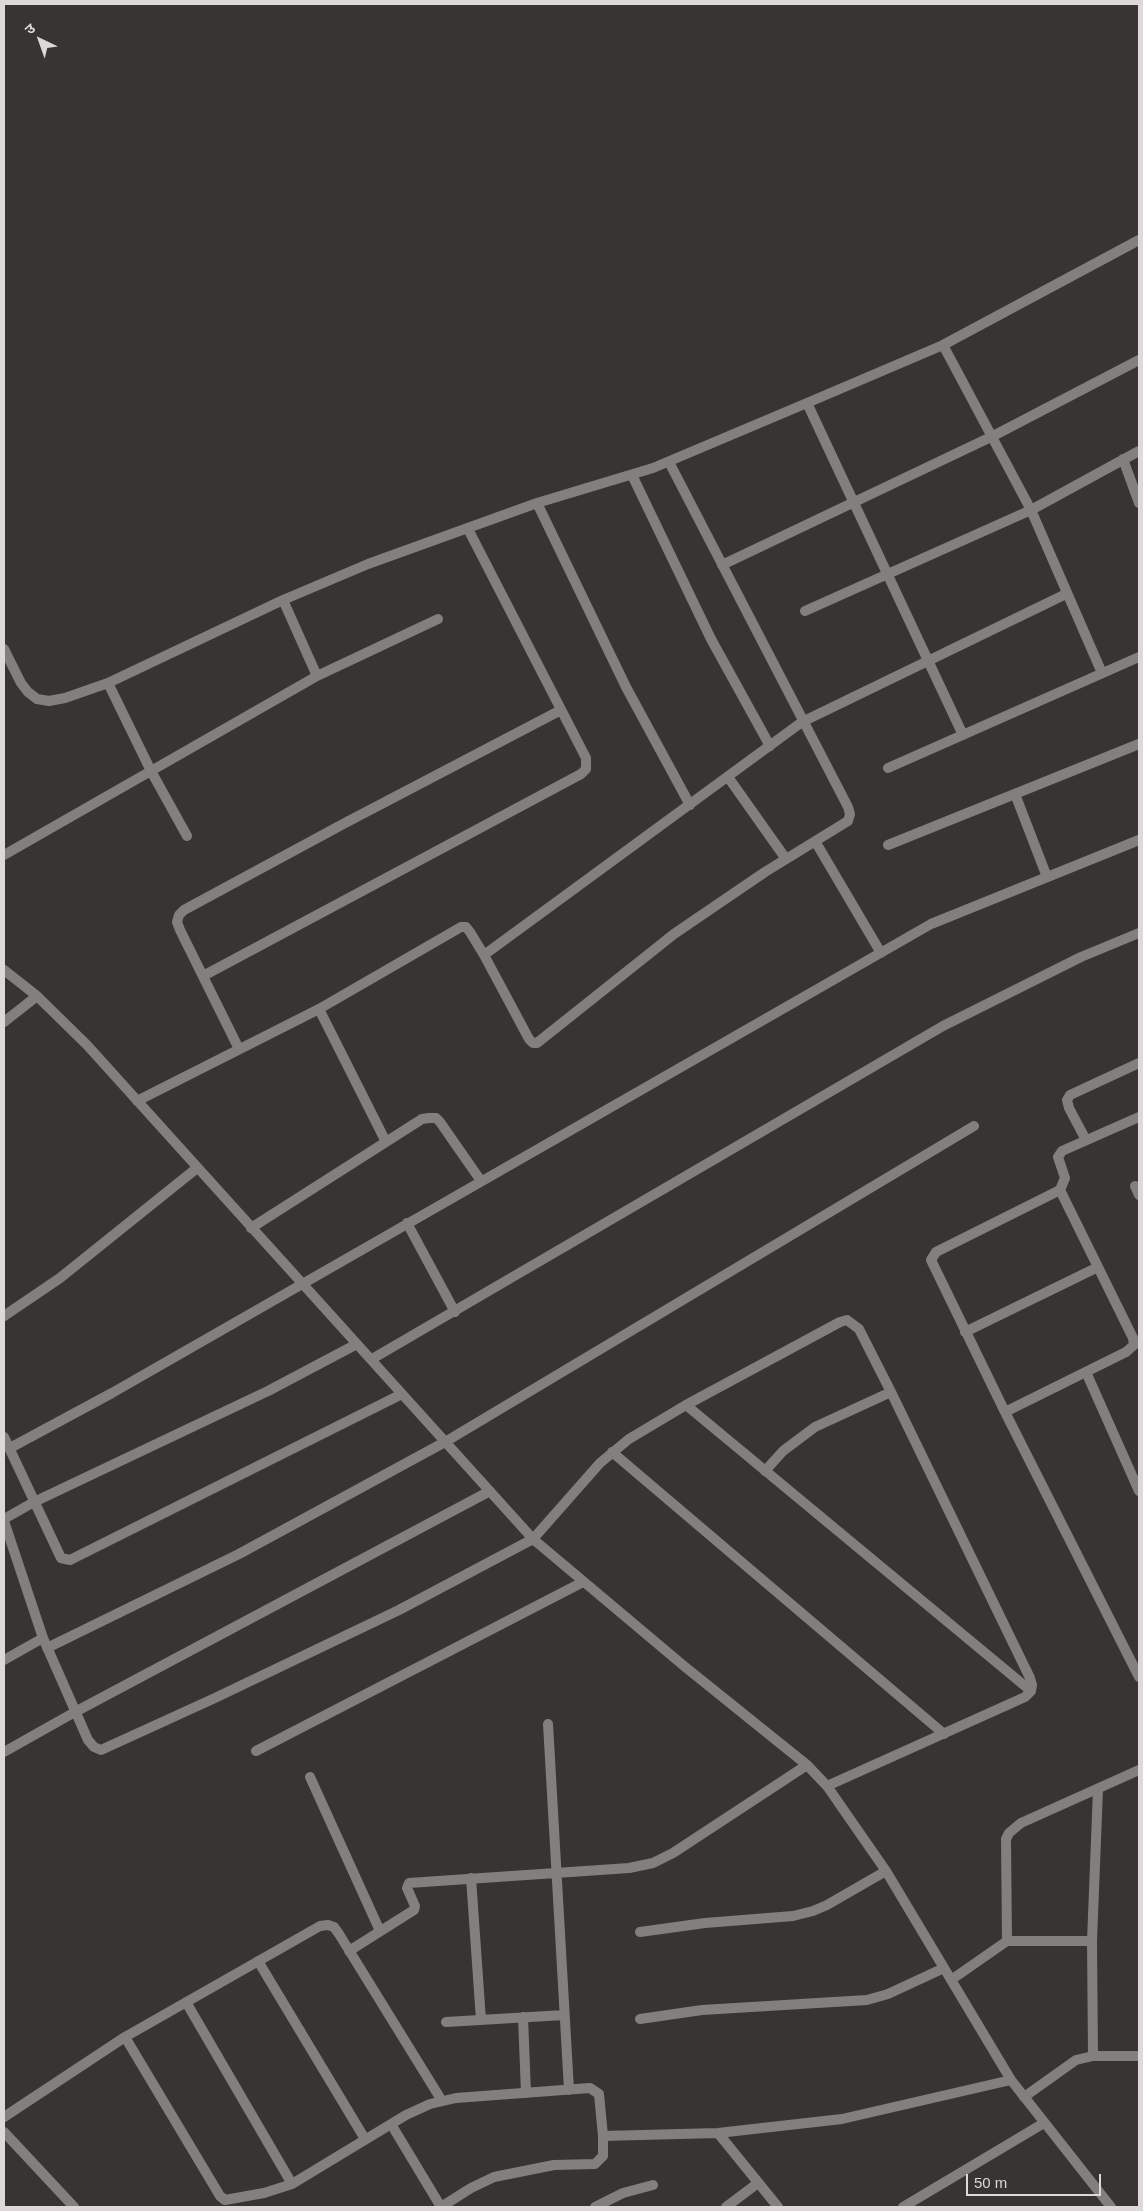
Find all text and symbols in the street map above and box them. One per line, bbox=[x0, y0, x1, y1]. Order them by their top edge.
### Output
north arrow bbox=[15, 15, 65, 65]
text: उ bbox=[22, 20, 38, 38]
scale bar bbox=[968, 2164, 1103, 2196]
text: 50 m bbox=[974, 2174, 1007, 2191]

